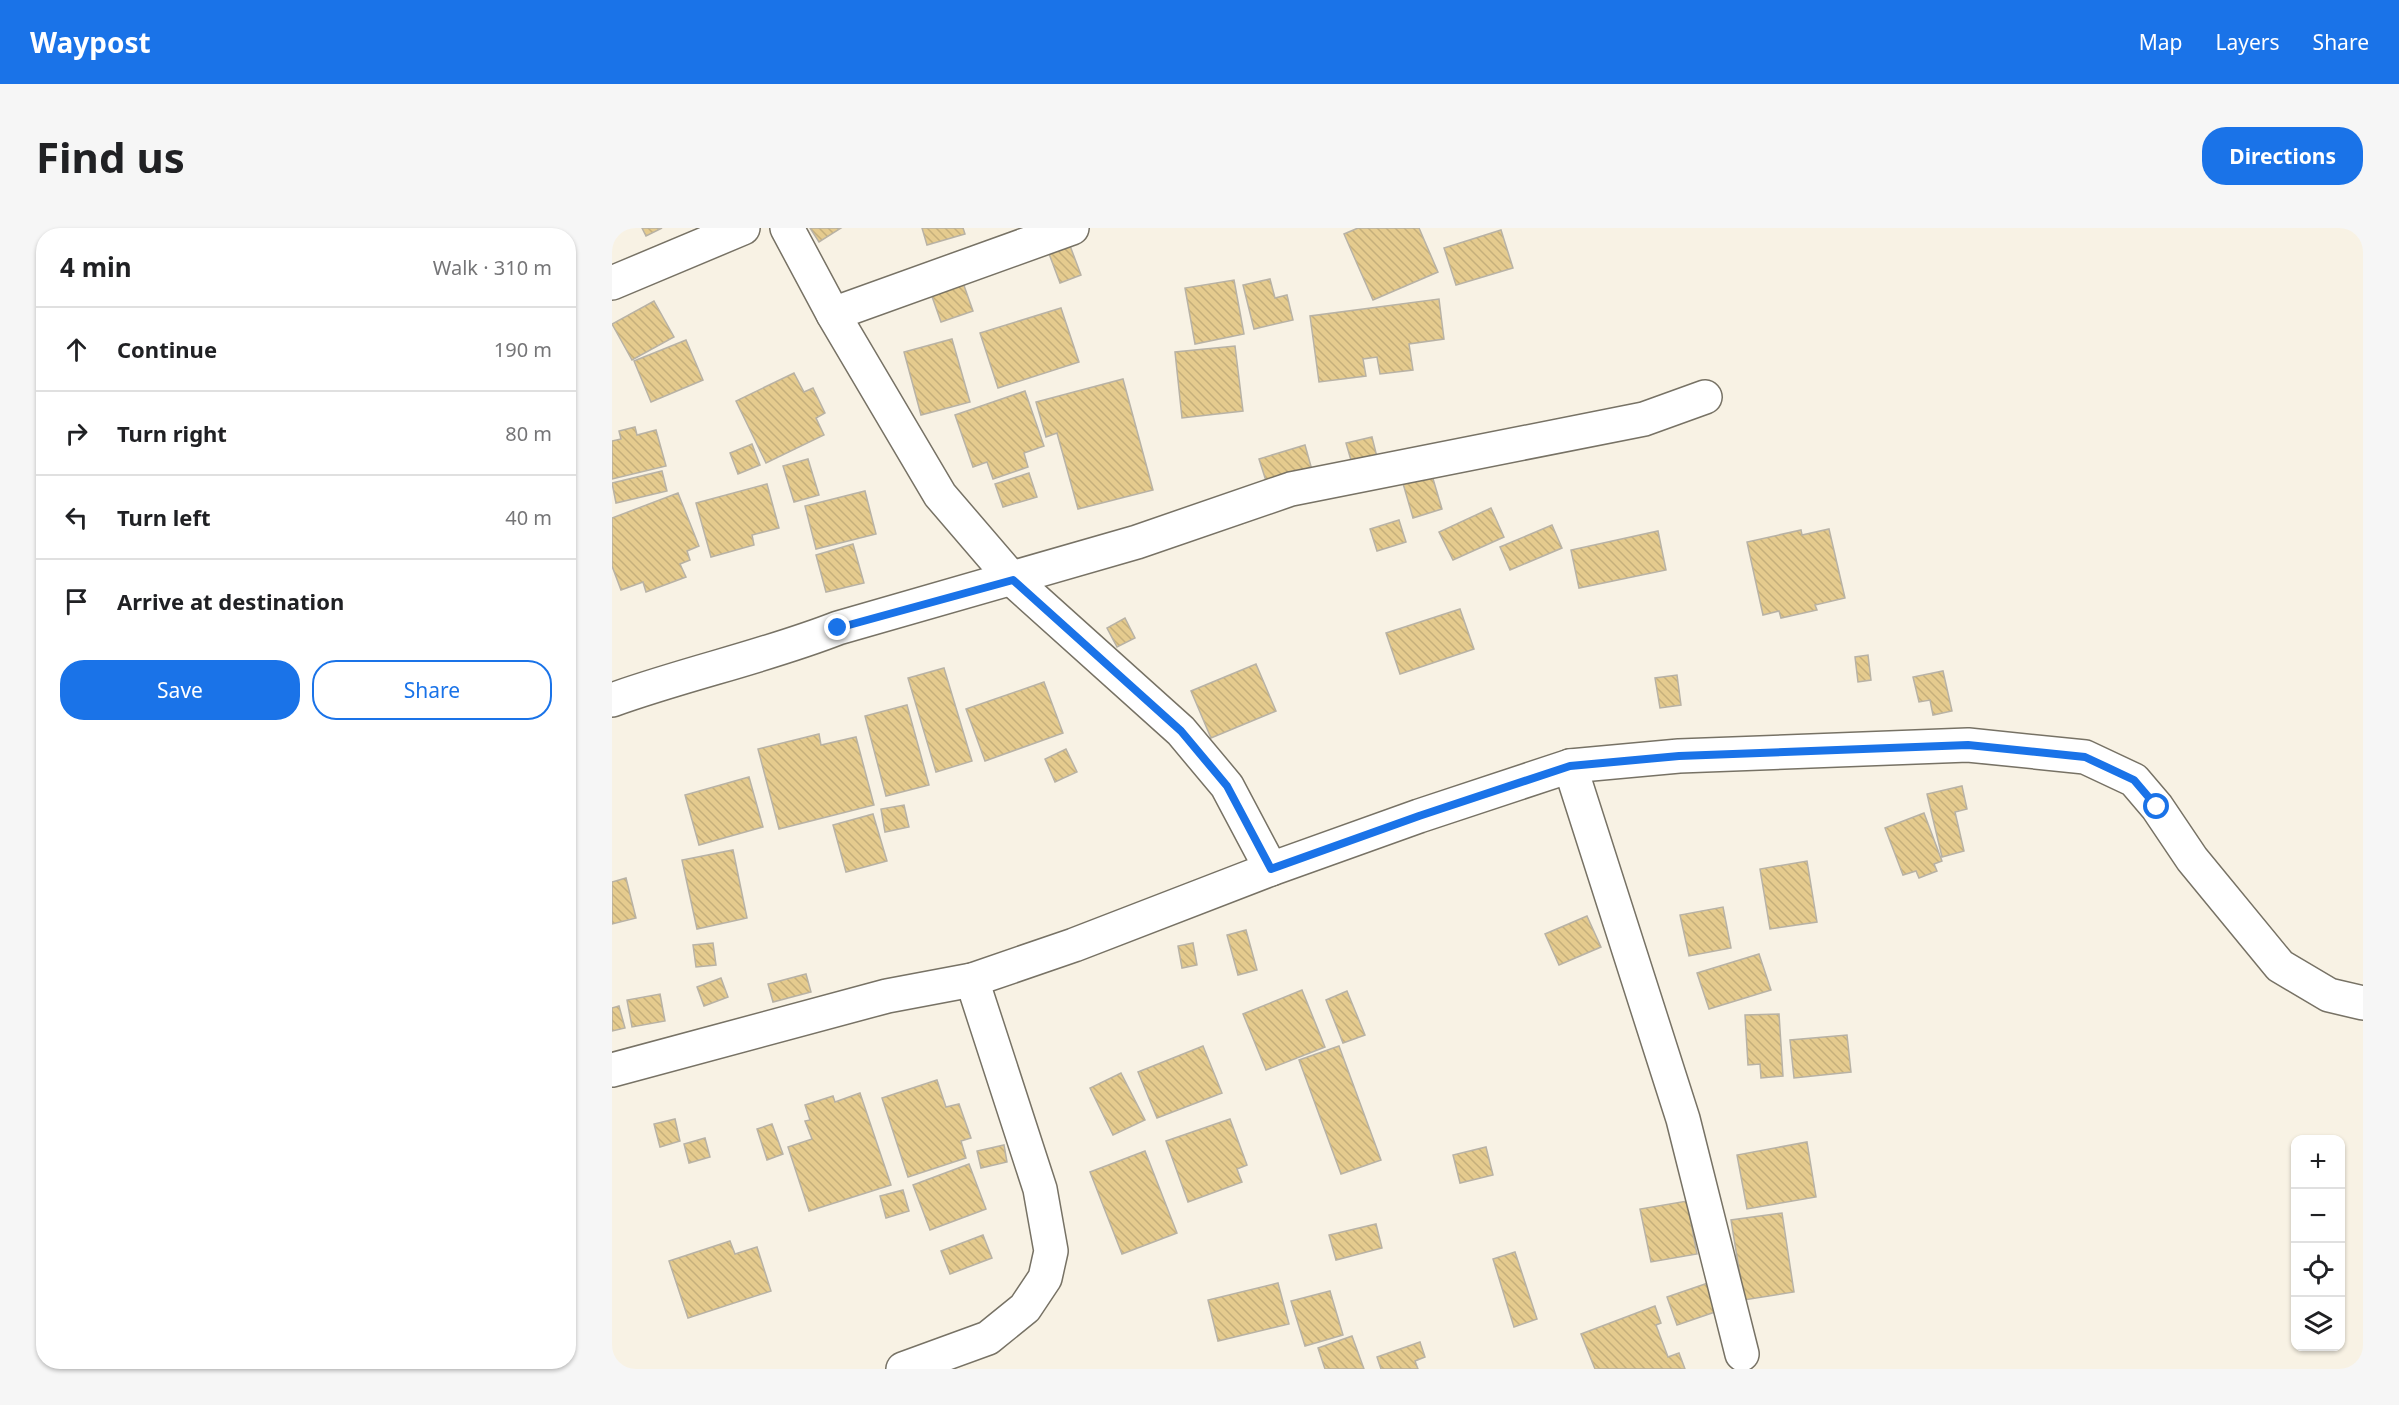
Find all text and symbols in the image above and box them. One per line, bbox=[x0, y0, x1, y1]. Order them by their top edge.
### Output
text: Waypost bbox=[30, 23, 151, 61]
text: Map bbox=[2139, 28, 2183, 56]
text: Layers bbox=[2216, 28, 2280, 56]
text: Share bbox=[2313, 28, 2369, 56]
button: Directions bbox=[2202, 127, 2363, 185]
text: Find us bbox=[36, 128, 185, 185]
text: 4 min bbox=[60, 249, 132, 285]
text: Walk · 310 m bbox=[433, 254, 552, 281]
icon: ahead bbox=[60, 333, 93, 366]
text: Continue bbox=[117, 334, 217, 364]
text: 190 m bbox=[494, 336, 552, 363]
icon: right bbox=[60, 417, 93, 450]
text: Turn right bbox=[117, 418, 227, 448]
text: 80 m bbox=[505, 420, 552, 447]
icon: left bbox=[60, 501, 93, 534]
text: Turn left bbox=[117, 502, 211, 532]
text: 40 m bbox=[505, 504, 552, 531]
icon: arrive bbox=[60, 585, 93, 618]
text: Arrive at destination bbox=[117, 586, 344, 616]
route end bbox=[824, 614, 850, 640]
button: Save bbox=[60, 660, 300, 720]
button: Share bbox=[312, 660, 552, 720]
route start bbox=[2143, 793, 2169, 819]
map controls bbox=[2291, 1135, 2345, 1351]
button: + bbox=[2291, 1135, 2345, 1189]
button: − bbox=[2291, 1189, 2345, 1243]
button: locate bbox=[2291, 1243, 2345, 1297]
button: layers bbox=[2291, 1297, 2345, 1351]

